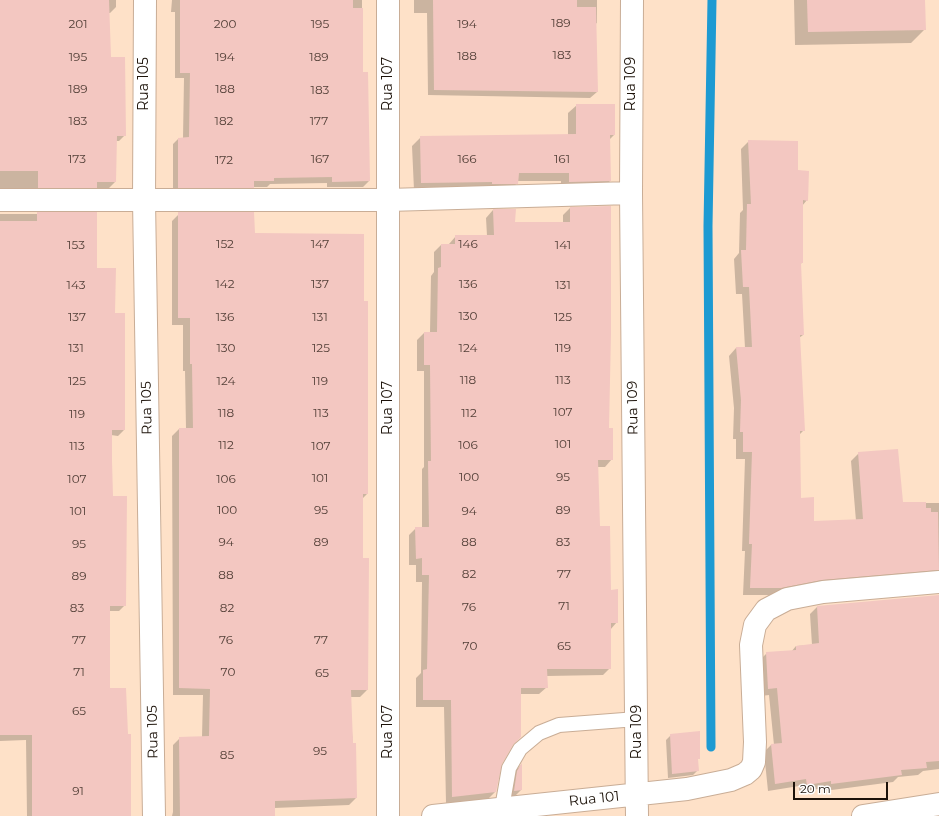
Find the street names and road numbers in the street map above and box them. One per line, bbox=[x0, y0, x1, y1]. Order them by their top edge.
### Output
street label: Rua 105 bbox=[136, 57, 152, 111]
street label: Rua 107 bbox=[380, 57, 396, 111]
street label: Rua 109 bbox=[623, 57, 639, 111]
street label: Rua 105 bbox=[138, 381, 156, 435]
street label: Rua 107 bbox=[380, 381, 396, 435]
street label: Rua 109 bbox=[624, 381, 642, 435]
street label: Rua 105 bbox=[144, 705, 162, 759]
street label: Rua 107 bbox=[380, 705, 396, 759]
street label: Rua 109 bbox=[629, 705, 645, 759]
street label: Rua 101 bbox=[568, 788, 620, 810]

